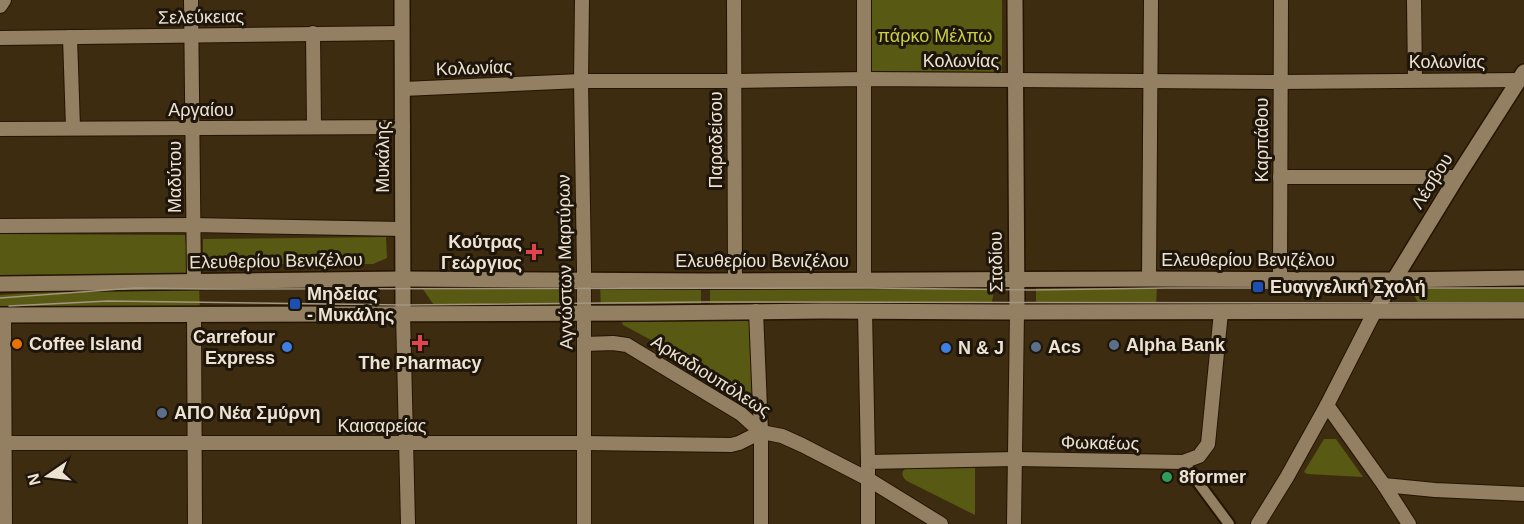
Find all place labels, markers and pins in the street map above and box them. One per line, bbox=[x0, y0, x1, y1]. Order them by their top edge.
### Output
place label: Κούτρας Γεώργιος bbox=[441, 232, 522, 273]
marker: Κούτρας Γεώργιος bbox=[527, 245, 541, 259]
place label: Ευαγγελική Σχολή bbox=[1270, 277, 1426, 297]
marker: Ευαγγελική Σχολή bbox=[1251, 280, 1265, 294]
place label: Μηδείας - Μυκάλης bbox=[307, 284, 394, 325]
marker: Μηδείας - Μυκάλης bbox=[288, 297, 302, 311]
place label: Carrefour Express bbox=[193, 327, 275, 368]
place label: Coffee Island bbox=[29, 334, 142, 354]
place label: Alpha Bank bbox=[1126, 335, 1226, 355]
marker: The Pharmacy bbox=[413, 336, 427, 350]
marker: Coffee Island bbox=[10, 337, 24, 351]
place label: Acs bbox=[1048, 337, 1081, 357]
place label: N & J bbox=[958, 338, 1004, 358]
marker: Alpha Bank bbox=[1107, 338, 1121, 352]
marker: Carrefour Express bbox=[280, 340, 294, 354]
marker: Acs bbox=[1029, 340, 1043, 354]
marker: N & J bbox=[939, 341, 953, 355]
place label: The Pharmacy bbox=[358, 353, 482, 373]
place label: ΑΠΟ Νέα Σμύρνη bbox=[174, 403, 321, 423]
marker: ΑΠΟ Νέα Σμύρνη bbox=[155, 406, 169, 420]
place label: 8former bbox=[1179, 467, 1246, 487]
marker: 8former bbox=[1160, 470, 1174, 484]

